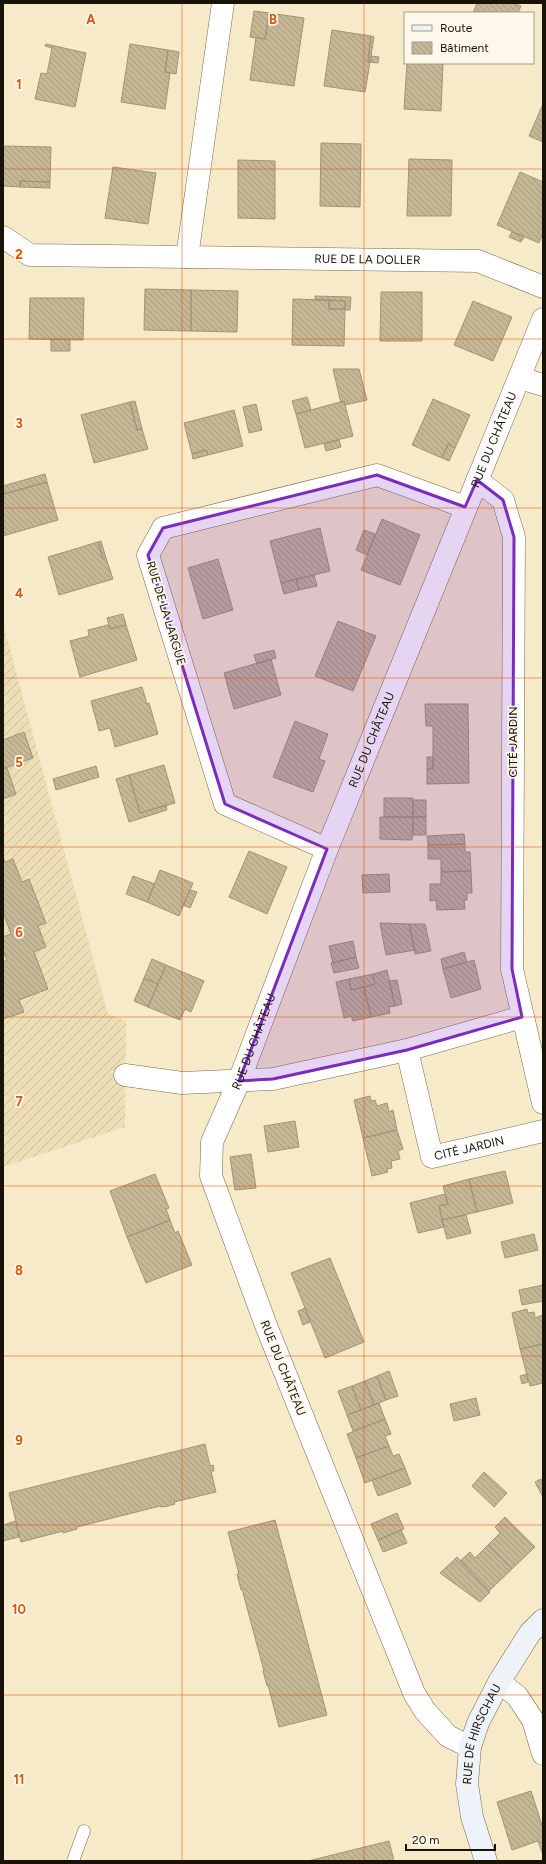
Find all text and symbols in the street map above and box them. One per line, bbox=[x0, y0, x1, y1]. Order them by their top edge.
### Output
text: A bbox=[86, 12, 96, 27]
text: B bbox=[269, 12, 277, 27]
legend bbox=[404, 12, 534, 64]
text: Route bbox=[440, 21, 473, 35]
text: Bâtiment bbox=[440, 41, 489, 55]
text: 1 bbox=[16, 77, 22, 92]
text: 2 bbox=[15, 247, 23, 262]
street label: RUE DE LA DOLLER bbox=[314, 252, 421, 267]
street label: RUE DU CHÂTEAU bbox=[468, 390, 520, 490]
text: 3 bbox=[15, 416, 23, 431]
street label: RUE DE LA LARGUE bbox=[143, 559, 189, 667]
text: 4 bbox=[15, 586, 23, 601]
street label: RUE DU CHÂTEAU bbox=[346, 690, 397, 790]
street label: CITÉ JARDIN bbox=[506, 706, 520, 778]
text: 5 bbox=[15, 755, 23, 770]
text: 6 bbox=[15, 925, 23, 940]
street label: RUE DU CHÂTEAU bbox=[229, 991, 279, 1092]
text: 7 bbox=[15, 1094, 23, 1109]
street label: CITÉ JARDIN bbox=[433, 1133, 505, 1163]
text: 8 bbox=[15, 1263, 23, 1278]
street label: RUE DU CHÂTEAU bbox=[257, 1318, 309, 1418]
text: 9 bbox=[15, 1433, 23, 1448]
text: 10 bbox=[12, 1602, 26, 1617]
street label: RUE DE HIRSCHAU bbox=[460, 1682, 504, 1785]
text: 11 bbox=[14, 1772, 24, 1787]
scale bar bbox=[406, 1826, 495, 1852]
text: 20 m bbox=[412, 1833, 440, 1847]

